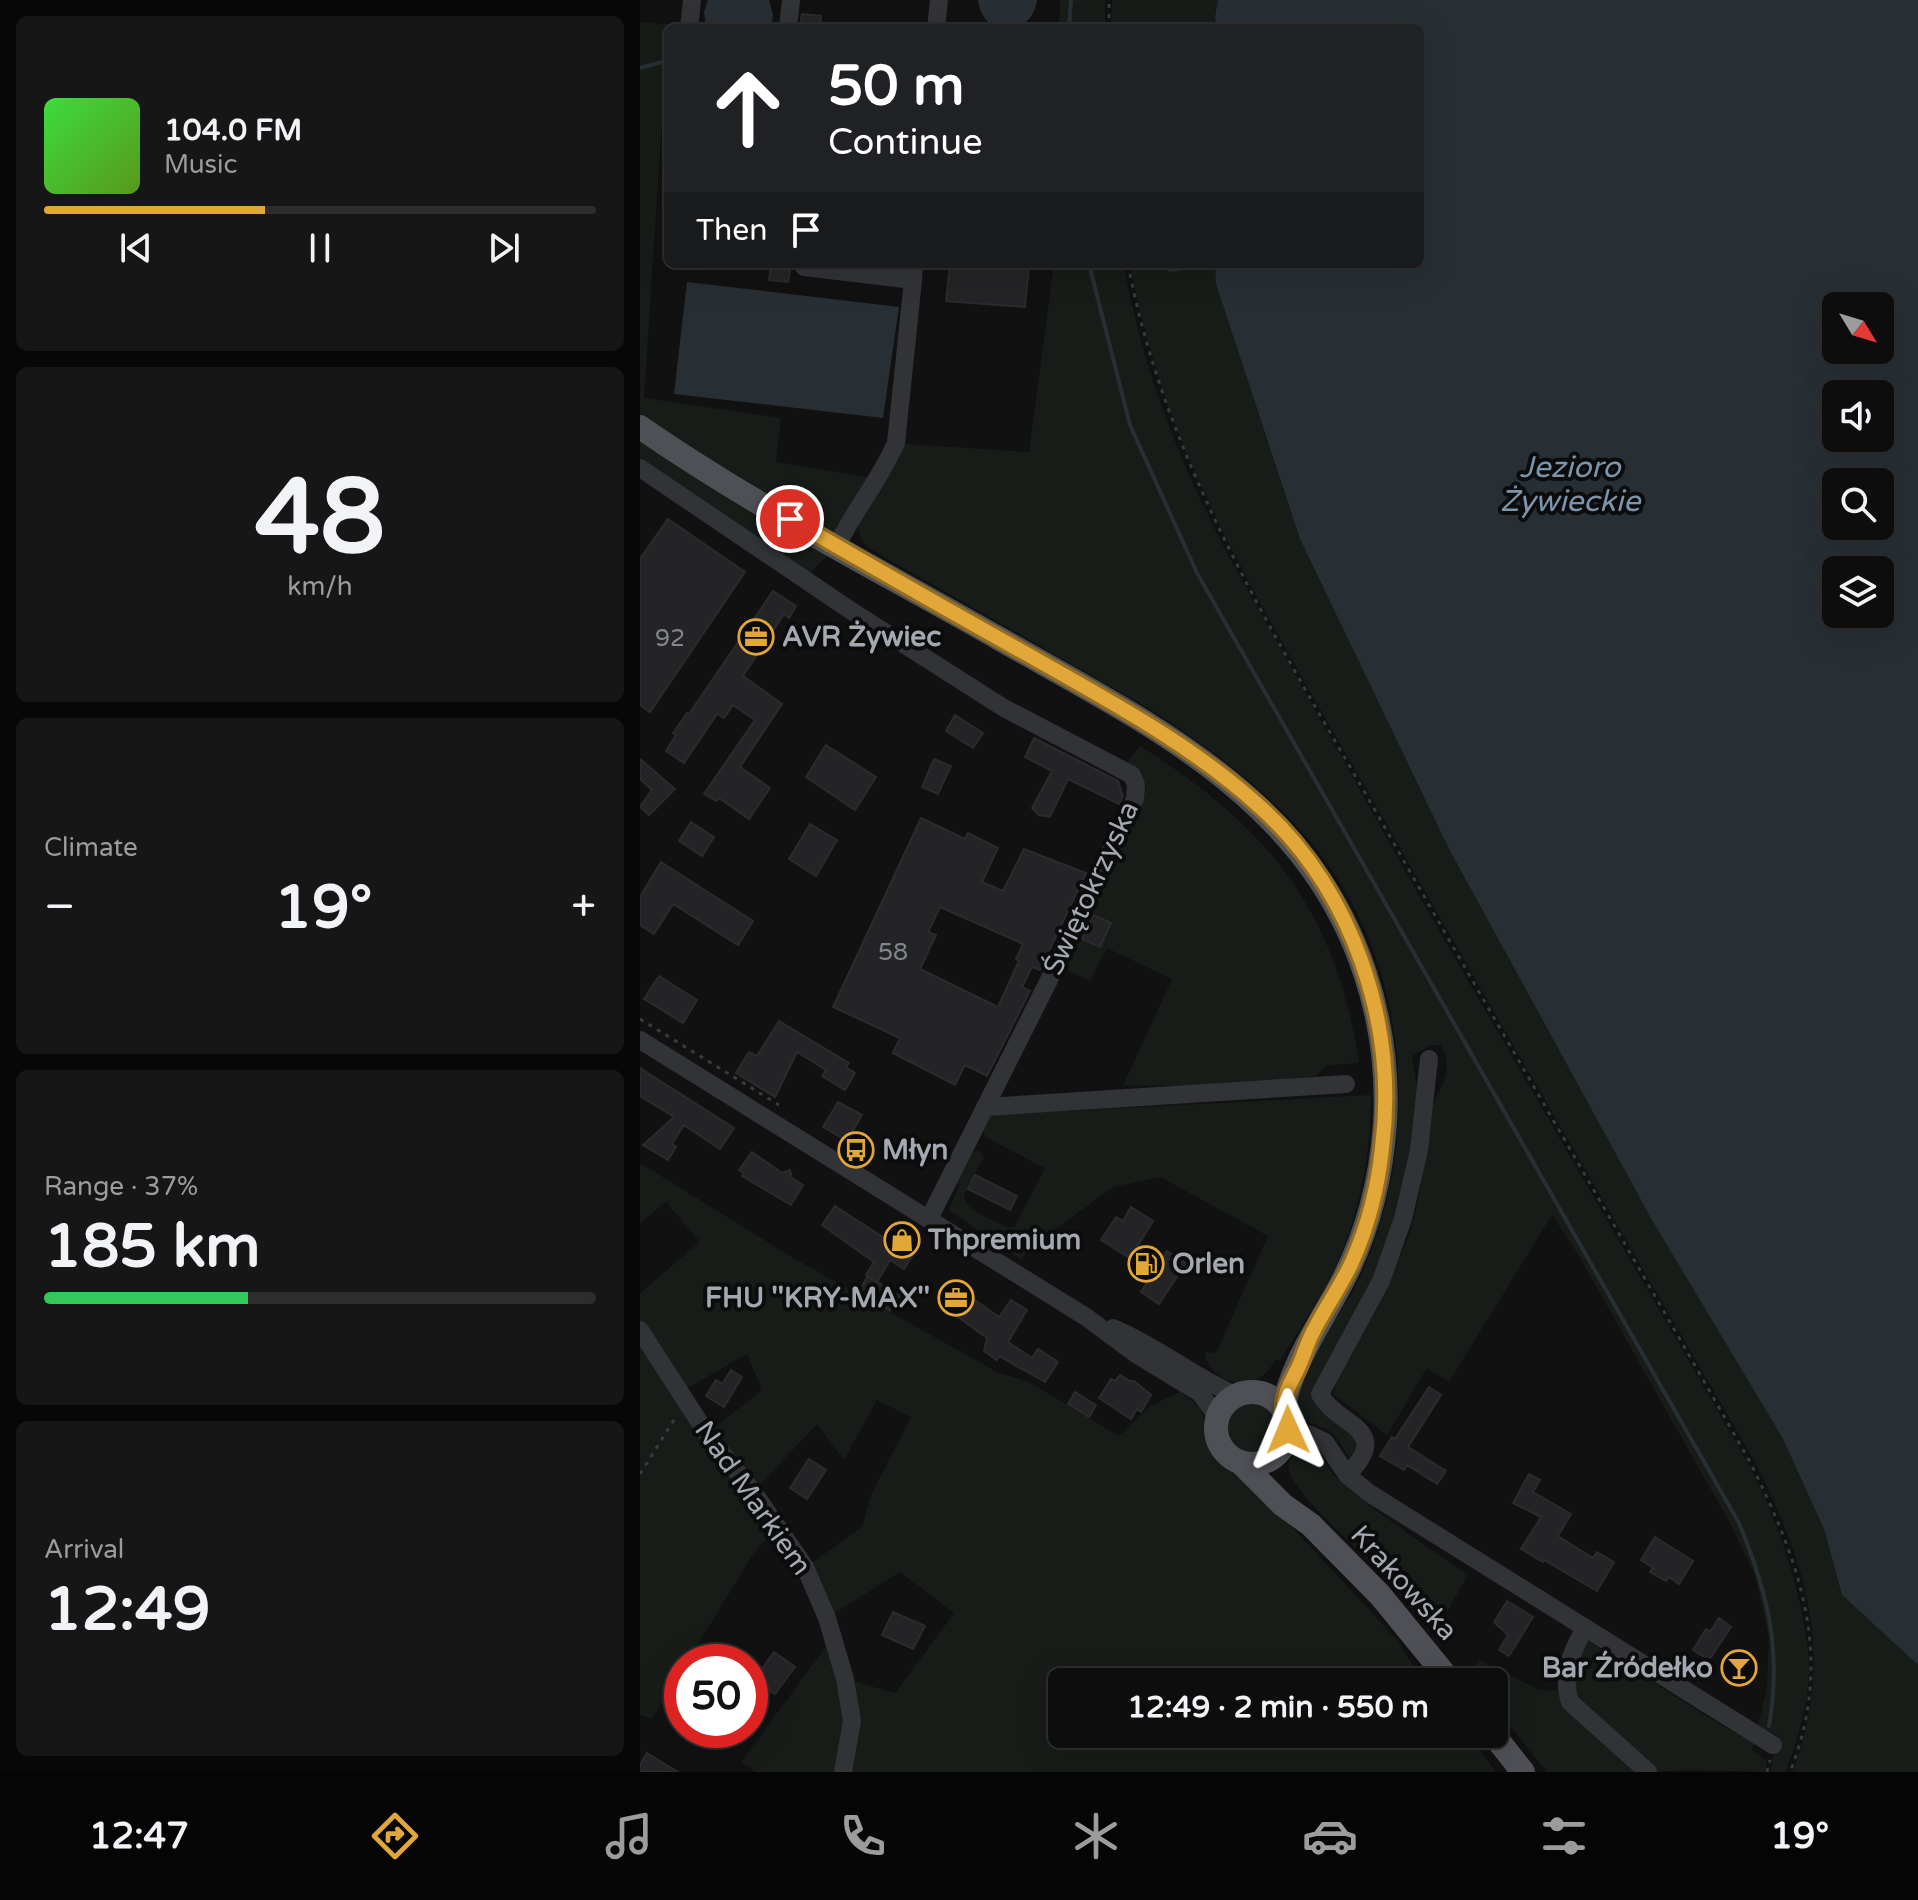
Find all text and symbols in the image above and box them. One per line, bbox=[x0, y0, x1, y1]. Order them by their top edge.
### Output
text: 50 m bbox=[828, 53, 964, 120]
icon: ahead bbox=[696, 56, 800, 160]
text: 104.0 FM bbox=[164, 112, 302, 149]
text: Continue bbox=[828, 121, 983, 164]
text: Music bbox=[164, 149, 237, 180]
icon: arrive bbox=[784, 208, 828, 252]
text: Then bbox=[696, 212, 768, 249]
icon: previous bbox=[114, 226, 158, 270]
icon: pause bbox=[298, 226, 342, 270]
icon: next bbox=[482, 226, 526, 270]
north arrow bbox=[1822, 292, 1894, 364]
map controls bbox=[1822, 292, 1894, 628]
button: sound bbox=[1822, 380, 1894, 452]
water label: Jezioro Żywieckie bbox=[1500, 449, 1642, 520]
text: 48 bbox=[255, 456, 385, 581]
button: search bbox=[1822, 468, 1894, 540]
pin bbox=[756, 485, 824, 553]
icon: arrive bbox=[768, 497, 812, 541]
button: layers bbox=[1822, 556, 1894, 628]
text: km/h bbox=[287, 571, 353, 602]
office icon: AVR Żywiec bbox=[737, 618, 775, 656]
place label: AVR Żywiec bbox=[782, 620, 941, 654]
house number: 92 bbox=[655, 624, 685, 653]
street label: Świętokrzyska bbox=[1036, 796, 1146, 980]
text: Climate bbox=[44, 832, 138, 863]
text: 19° bbox=[274, 872, 372, 944]
text: − bbox=[44, 881, 75, 934]
text: + bbox=[571, 881, 596, 934]
house number: 58 bbox=[878, 938, 908, 967]
bus stop icon: Młyn bbox=[837, 1131, 875, 1169]
place label: Młyn bbox=[882, 1133, 948, 1167]
text: Range · 37% bbox=[44, 1171, 198, 1202]
text: 185 km bbox=[44, 1211, 260, 1283]
shop icon: Thpremium bbox=[883, 1221, 921, 1259]
place label: Thpremium bbox=[927, 1223, 1081, 1257]
fuel station icon: Orlen bbox=[1127, 1245, 1165, 1283]
place label: Orlen bbox=[1172, 1247, 1245, 1281]
office icon: FHU ''KRY-MAX'' bbox=[937, 1279, 975, 1317]
place label: FHU ''KRY-MAX'' bbox=[705, 1281, 930, 1315]
position arrow bbox=[1246, 1388, 1330, 1472]
street label: Nad Markiem bbox=[687, 1414, 819, 1582]
street label: Krakowska bbox=[1343, 1518, 1465, 1648]
text: Arrival bbox=[44, 1534, 124, 1565]
text: 12:49 bbox=[44, 1574, 210, 1646]
speed limit sign: 50 bbox=[664, 1644, 768, 1748]
bar icon: Bar Źródełko bbox=[1720, 1649, 1758, 1687]
place label: Bar Źródełko bbox=[1542, 1650, 1713, 1685]
text: 12:49 · 2 min · 550 m bbox=[1127, 1689, 1429, 1726]
icon: directions bbox=[367, 1808, 423, 1864]
icon: music bbox=[601, 1808, 657, 1864]
icon: phone bbox=[835, 1808, 891, 1864]
icon: climate bbox=[1068, 1808, 1124, 1864]
icon: car bbox=[1302, 1808, 1358, 1864]
icon: filters bbox=[1536, 1808, 1592, 1864]
text: 12:47 bbox=[89, 1815, 189, 1858]
text: 19° bbox=[1770, 1815, 1829, 1858]

